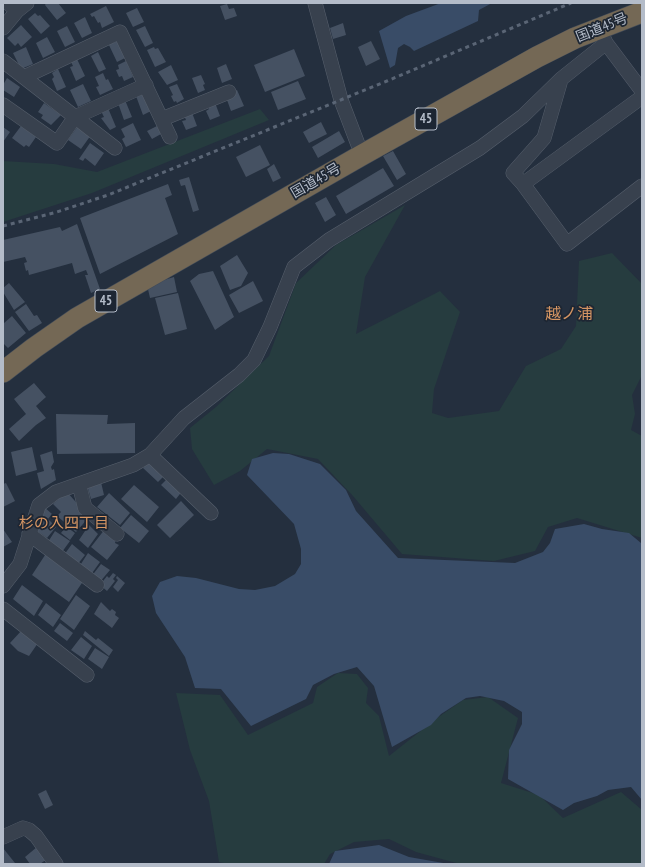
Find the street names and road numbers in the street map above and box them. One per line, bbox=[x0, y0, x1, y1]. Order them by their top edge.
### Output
street label: 国道45号 bbox=[574, 10, 630, 46]
road number: 45 bbox=[415, 108, 437, 130]
street label: 国道45号 bbox=[288, 160, 344, 202]
road number: 45 bbox=[95, 290, 117, 312]

